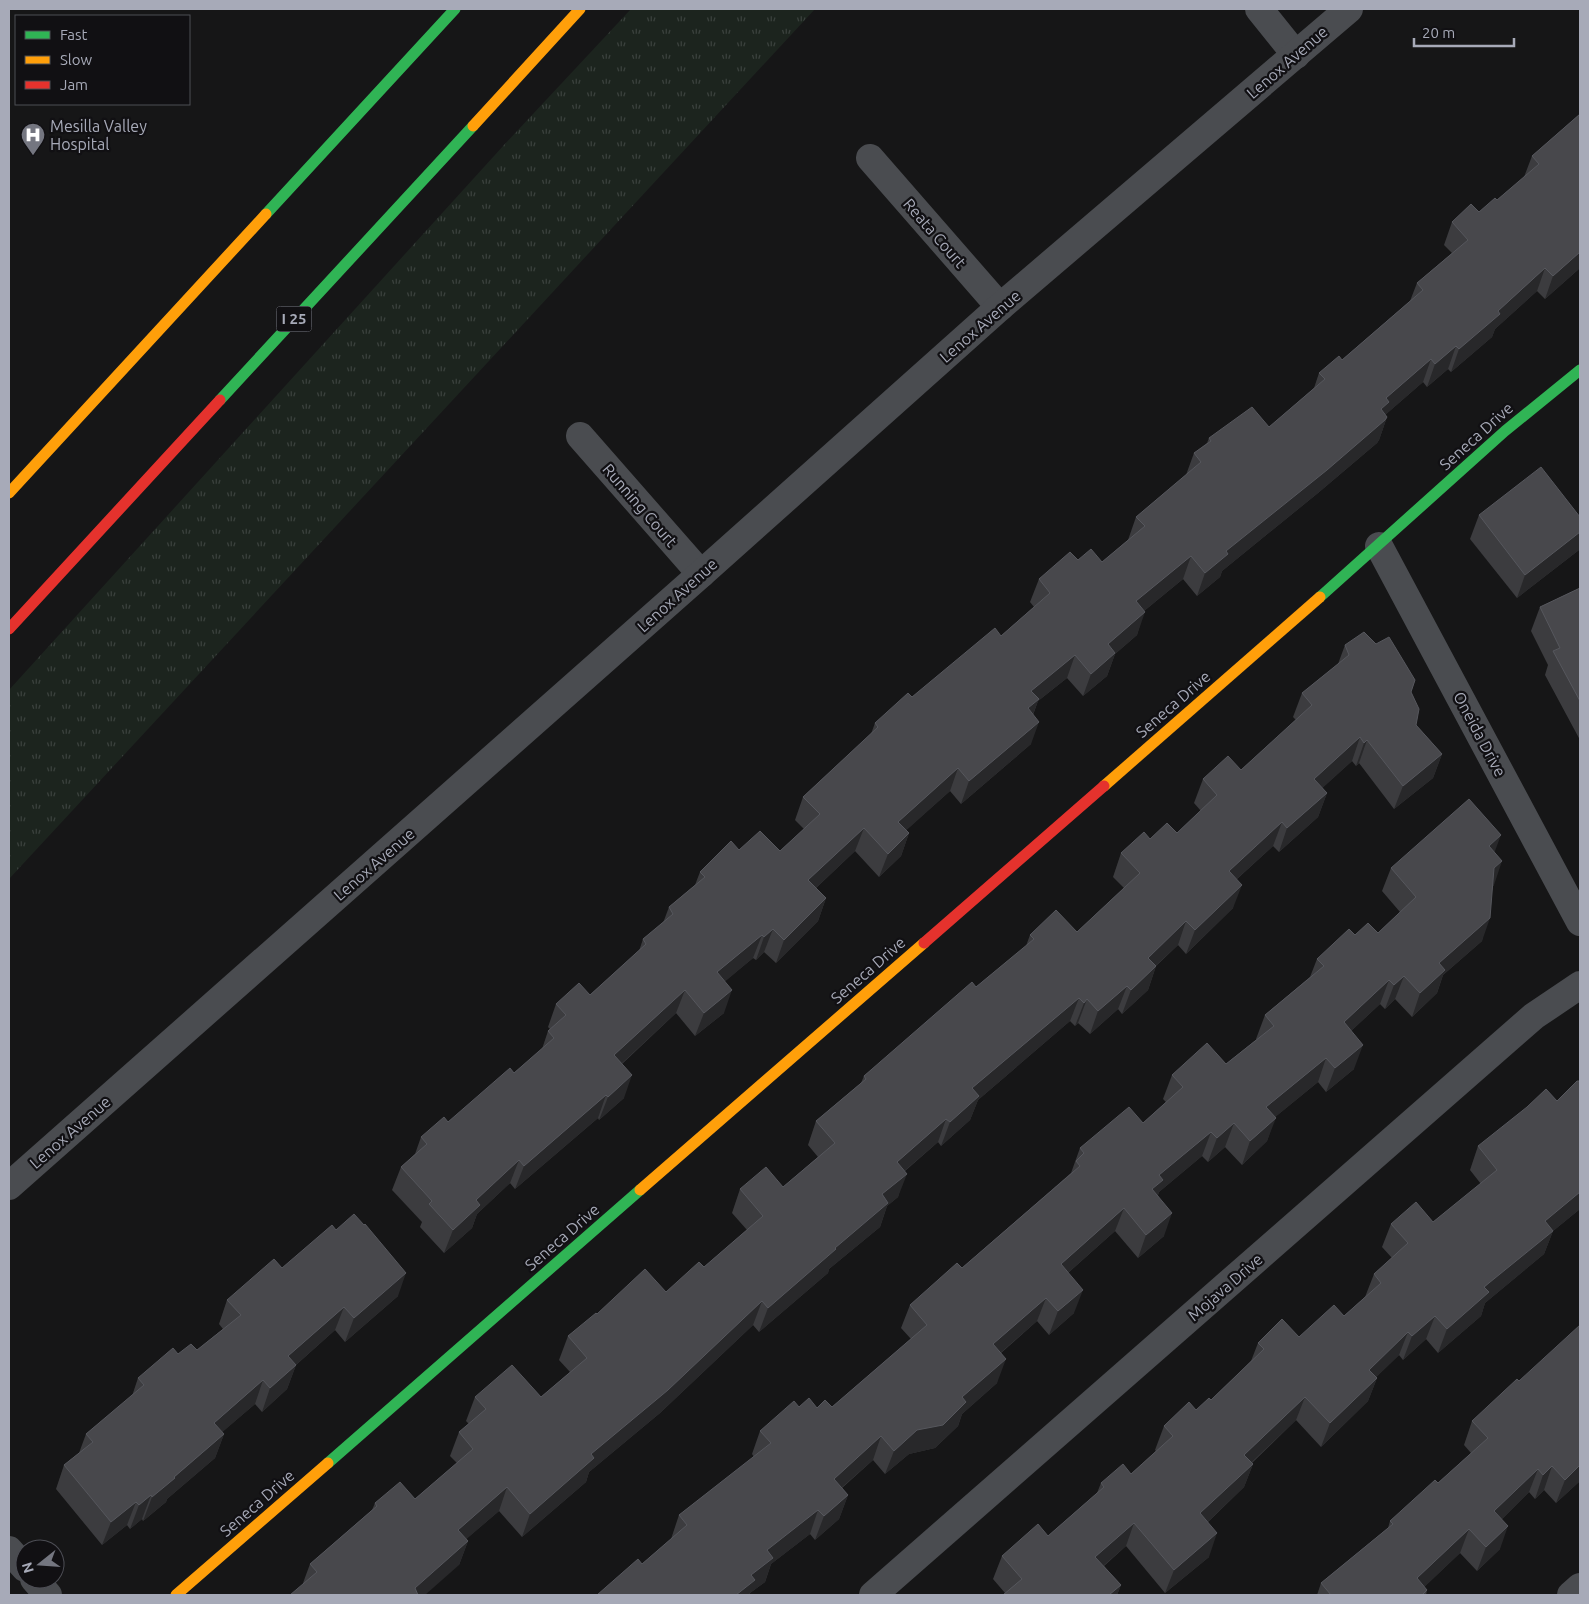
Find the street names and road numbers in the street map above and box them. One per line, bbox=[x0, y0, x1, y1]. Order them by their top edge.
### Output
street label: Lenox Avenue bbox=[1243, 22, 1331, 102]
street label: Reata Court bbox=[900, 195, 970, 272]
street label: Lenox Avenue bbox=[936, 286, 1024, 366]
road number: I 25 bbox=[276, 306, 312, 332]
street label: Seneca Drive bbox=[1436, 398, 1516, 474]
street label: Running Court bbox=[599, 460, 681, 551]
street label: Lenox Avenue bbox=[633, 555, 721, 635]
street label: Seneca Drive bbox=[1132, 667, 1214, 741]
street label: Oneida Drive bbox=[1450, 689, 1510, 779]
street label: Lenox Avenue bbox=[330, 824, 418, 904]
street label: Seneca Drive bbox=[827, 933, 909, 1007]
street label: Lenox Avenue bbox=[26, 1092, 114, 1172]
street label: Seneca Drive bbox=[521, 1200, 603, 1274]
street label: Mojava Drive bbox=[1184, 1250, 1266, 1324]
street label: Seneca Drive bbox=[216, 1466, 298, 1540]

